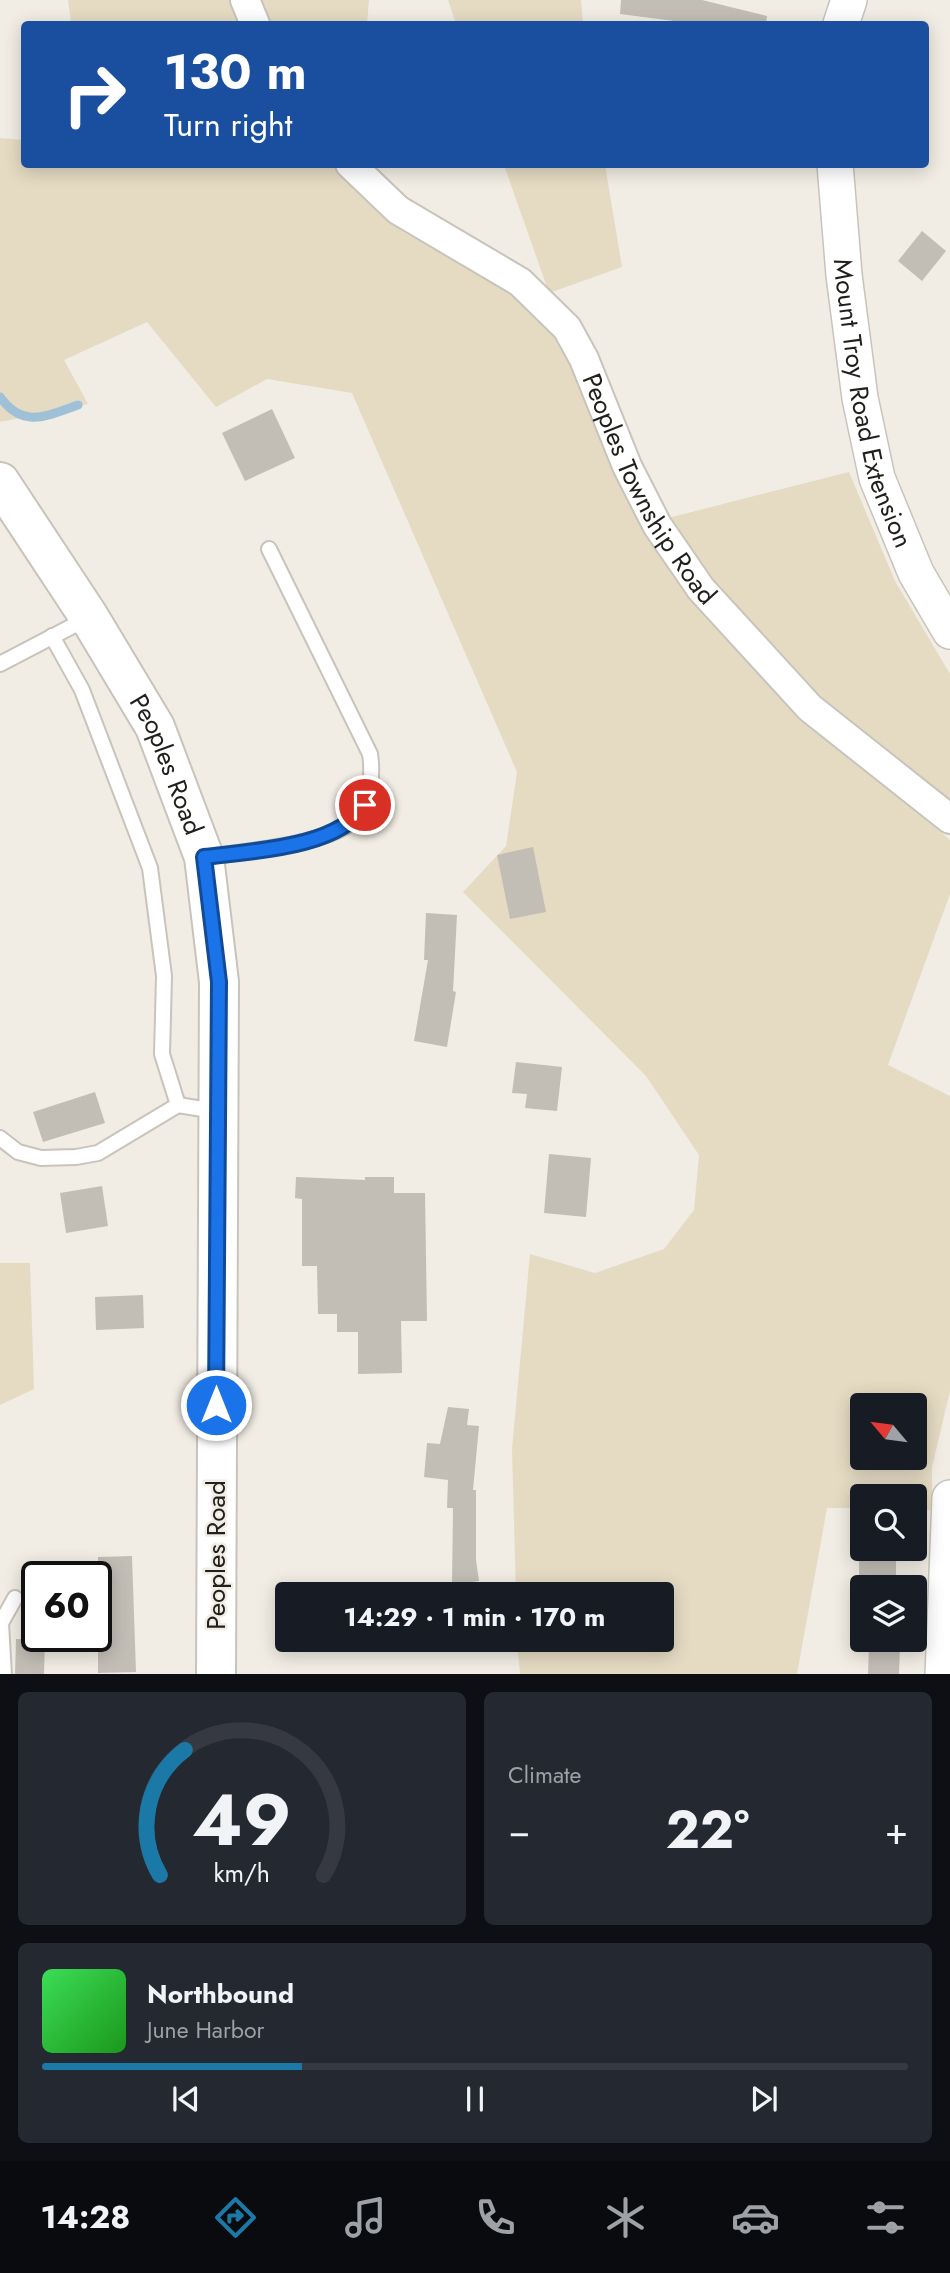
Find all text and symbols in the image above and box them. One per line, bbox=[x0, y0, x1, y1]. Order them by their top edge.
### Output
text: 130 m bbox=[164, 37, 307, 107]
icon: right bbox=[49, 49, 140, 140]
text: Turn right bbox=[164, 102, 293, 148]
street label: Mount Troy Road Extension bbox=[824, 257, 923, 553]
street label: Peoples Township Road bbox=[573, 368, 725, 613]
street label: Peoples Road bbox=[120, 687, 213, 840]
pin bbox=[335, 775, 395, 835]
icon: arrive bbox=[346, 786, 384, 824]
position arrow bbox=[179, 1368, 253, 1442]
north arrow bbox=[850, 1393, 928, 1470]
map controls bbox=[850, 1393, 927, 1652]
street label: Peoples Road bbox=[197, 1480, 235, 1630]
button: search bbox=[850, 1484, 927, 1561]
speed limit sign: 60 bbox=[21, 1561, 112, 1652]
button: layers bbox=[850, 1575, 927, 1652]
text: 14:29 · 1 min · 170 m bbox=[344, 1598, 605, 1636]
text: Climate bbox=[508, 1758, 581, 1792]
text: 49 bbox=[192, 1767, 292, 1872]
text: 22° bbox=[666, 1792, 749, 1868]
text: − bbox=[508, 1803, 530, 1858]
text: + bbox=[885, 1803, 908, 1858]
text: km/h bbox=[214, 1854, 270, 1890]
text: Northbound bbox=[147, 1975, 294, 2013]
text: June Harbor bbox=[147, 2013, 264, 2047]
icon: previous bbox=[167, 2080, 205, 2118]
icon: pause bbox=[456, 2080, 494, 2118]
icon: next bbox=[745, 2080, 783, 2118]
icon: directions bbox=[211, 2193, 260, 2242]
icon: music bbox=[341, 2193, 390, 2242]
icon: phone bbox=[471, 2193, 520, 2242]
icon: climate bbox=[601, 2193, 650, 2242]
icon: car bbox=[731, 2193, 780, 2242]
icon: filters bbox=[861, 2193, 910, 2242]
text: 14:28 bbox=[40, 2194, 130, 2240]

